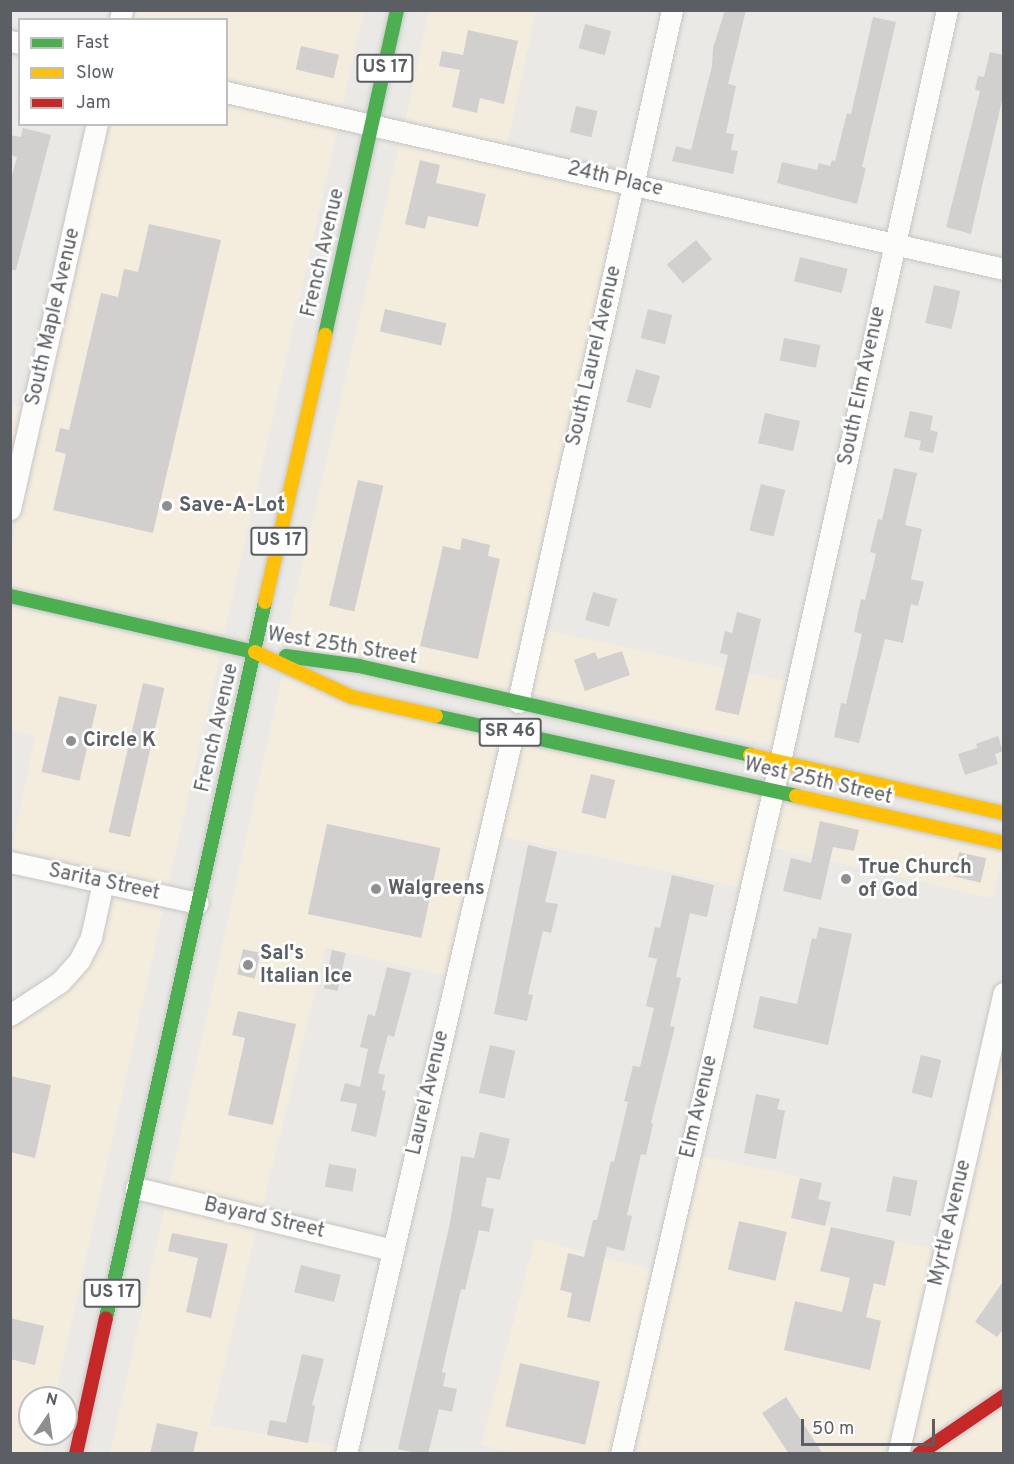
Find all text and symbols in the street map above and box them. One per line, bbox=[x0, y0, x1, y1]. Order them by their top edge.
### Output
legend bbox=[18, 18, 228, 126]
text: Fast bbox=[76, 32, 109, 55]
road number: US 17 bbox=[355, 53, 415, 83]
text: Slow bbox=[76, 62, 114, 85]
text: Jam bbox=[76, 92, 111, 115]
street label: 24th Place bbox=[565, 157, 665, 203]
street label: French Avenue bbox=[297, 186, 351, 320]
street label: South Maple Avenue bbox=[22, 225, 86, 409]
street label: South Laurel Avenue bbox=[562, 263, 628, 449]
street label: South Elm Avenue bbox=[834, 304, 892, 468]
place label: Save-A-Lot bbox=[179, 494, 285, 518]
marker: Save-A-Lot bbox=[160, 499, 174, 513]
road number: US 17 bbox=[249, 526, 309, 556]
street label: West 25th Street bbox=[265, 623, 419, 671]
street label: French Avenue bbox=[191, 661, 245, 795]
road number: SR 46 bbox=[478, 717, 542, 747]
place label: Circle K bbox=[83, 729, 156, 753]
marker: Circle K bbox=[64, 734, 78, 748]
street label: West 25th Street bbox=[742, 753, 894, 811]
place label: True Church of God bbox=[858, 856, 972, 903]
street label: Sarita Street bbox=[46, 859, 162, 907]
marker: True Church of God bbox=[839, 872, 853, 886]
place label: Walgreens bbox=[388, 877, 485, 901]
marker: Walgreens bbox=[369, 882, 383, 896]
place label: Sal's Italian Ice bbox=[260, 942, 352, 989]
marker: Sal's Italian Ice bbox=[241, 958, 255, 972]
street label: Laurel Avenue bbox=[403, 1028, 455, 1158]
street label: Elm Avenue bbox=[676, 1053, 724, 1161]
street label: Myrtle Avenue bbox=[925, 1157, 977, 1289]
street label: Bayard Street bbox=[201, 1193, 327, 1245]
road number: US 17 bbox=[82, 1278, 142, 1308]
north arrow bbox=[18, 1386, 78, 1446]
text: N bbox=[44, 1389, 59, 1411]
scale bar bbox=[804, 1407, 938, 1445]
text: 50 m bbox=[812, 1418, 854, 1441]

